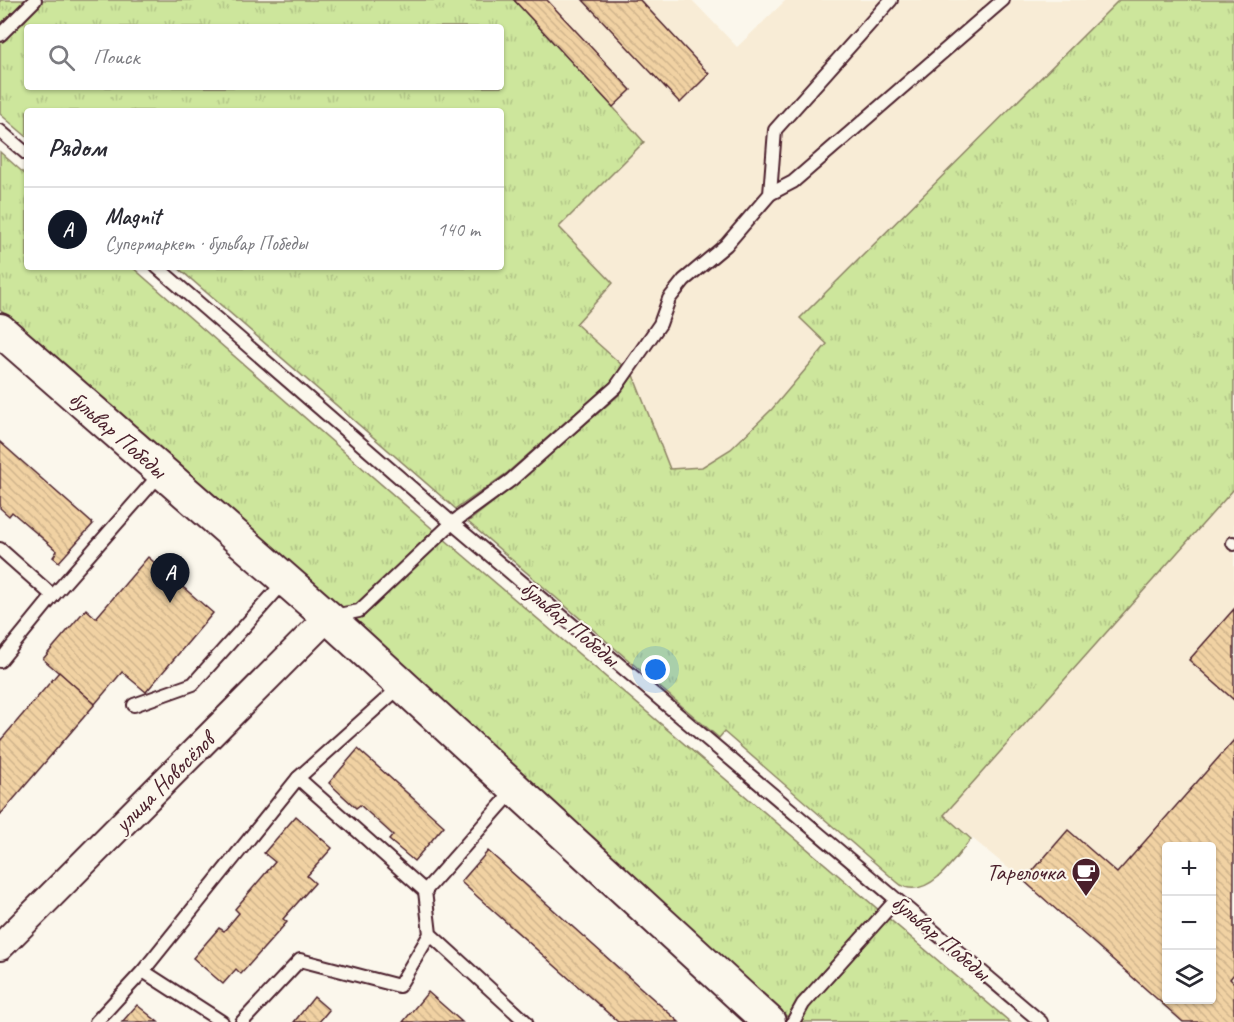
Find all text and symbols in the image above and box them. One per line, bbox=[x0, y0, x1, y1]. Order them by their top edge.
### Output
search box bbox=[24, 24, 504, 90]
icon: search bbox=[45, 41, 78, 74]
text: Поиск bbox=[93, 43, 139, 71]
text: Рядом bbox=[48, 131, 106, 164]
text: Magnit bbox=[105, 203, 161, 231]
text: A bbox=[62, 217, 73, 242]
text: 140 m bbox=[437, 217, 480, 242]
text: Супермаркет · бульвар Победы bbox=[105, 231, 307, 256]
street label: бульвар Победы bbox=[63, 383, 175, 486]
pin: A bbox=[150, 554, 190, 603]
street label: бульвар Победы bbox=[515, 573, 627, 674]
your location bbox=[641, 655, 670, 684]
street label: улица Новосёлов bbox=[106, 723, 223, 840]
map controls bbox=[1162, 842, 1216, 1004]
button: + bbox=[1162, 842, 1216, 896]
cafe icon: Тарелочка bbox=[1070, 856, 1102, 898]
place label: Тарелочка bbox=[986, 857, 1067, 887]
street label: бульвар Победы bbox=[886, 887, 998, 988]
button: − bbox=[1162, 896, 1216, 950]
button: layers bbox=[1162, 950, 1216, 1004]

